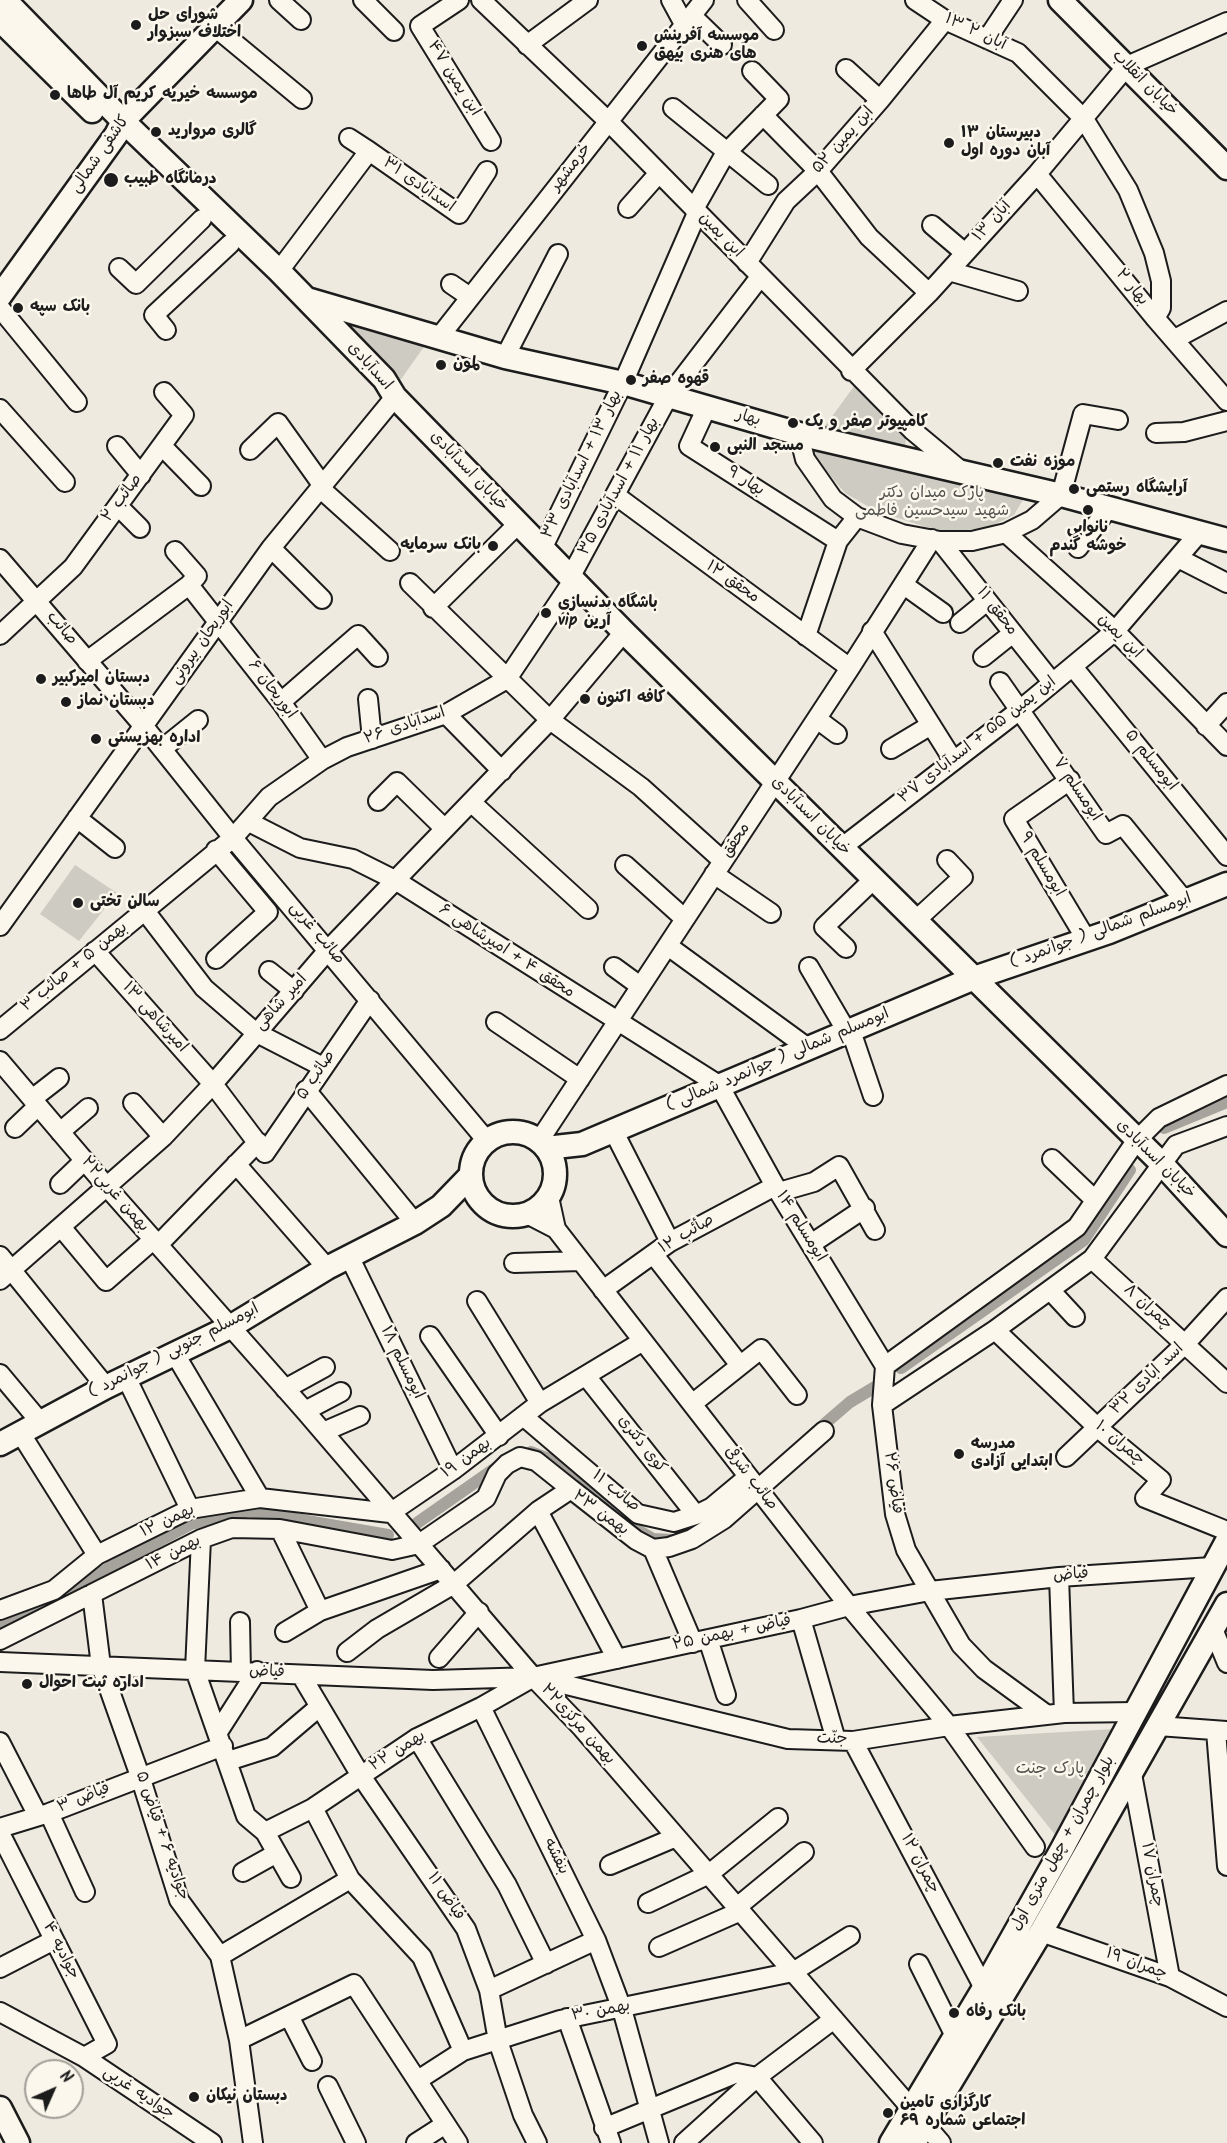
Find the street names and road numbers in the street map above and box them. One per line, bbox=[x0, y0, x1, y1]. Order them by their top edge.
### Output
street label: ۱۳ آبان ۲ bbox=[941, 10, 1009, 56]
street label: ابن یمین ۴۷ bbox=[422, 38, 484, 120]
street label: خیابان انقلاب bbox=[1107, 47, 1181, 121]
street label: ابن یمین ۵۲ bbox=[809, 104, 879, 178]
street label: کاشفی شمالی bbox=[67, 113, 135, 197]
street label: خرمشهر bbox=[547, 140, 597, 196]
street label: اسدآبادی ۳۱ bbox=[378, 154, 458, 218]
street label: ۱۳ آبان bbox=[970, 198, 1016, 246]
street label: ابن یمین bbox=[694, 209, 746, 263]
street label: بهار ۲ bbox=[1110, 266, 1152, 310]
street label: اسدآبادی bbox=[342, 339, 396, 395]
street label: بهار ۱۳ + اسدآبادی ۳۳ bbox=[539, 388, 627, 542]
street label: بهار bbox=[734, 406, 762, 432]
street label: بهار ۱۱ + اسدآبادی ۳۵ bbox=[576, 415, 664, 559]
street label: خیابان اسدآبادی bbox=[425, 428, 511, 516]
street label: بهار ۹ bbox=[723, 463, 767, 501]
street label: صائب ۲ bbox=[99, 471, 147, 527]
street label: محقق ۱۲ bbox=[702, 558, 762, 608]
street label: محقق ۱۱ bbox=[971, 584, 1021, 640]
street label: ابوریحان بیرونی bbox=[167, 597, 239, 689]
street label: صائب bbox=[41, 608, 81, 650]
street label: ابن یمین bbox=[1093, 611, 1145, 663]
street label: ابوریحان ۶ bbox=[243, 657, 299, 723]
street label: ابن یمین ۵۵ + اسدآبادی ۳۷ bbox=[895, 673, 1061, 809]
street label: اسدآبادی ۲۶ bbox=[362, 704, 448, 750]
street label: ابومسلم ۵ bbox=[1120, 727, 1180, 795]
street label: ابومسلم ۷ bbox=[1048, 754, 1104, 826]
street label: خیابان اسدآبادی bbox=[766, 773, 854, 861]
street label: محقق bbox=[719, 820, 755, 862]
street label: ابومسلم ۹ bbox=[1014, 829, 1068, 901]
street label: ابومسلم شمالی ( جوانمرد ) bbox=[1007, 890, 1195, 974]
street label: صائب غربی bbox=[284, 899, 348, 969]
street label: محقق ۴ + امیرشاهی ۶ bbox=[435, 901, 577, 1003]
street label: بهمن ۵ + صائب ۳ bbox=[18, 919, 132, 1017]
street label: امیر شاهی bbox=[252, 971, 312, 1035]
street label: امیرشاهی ۱۳ bbox=[117, 979, 191, 1057]
street label: ابومسلم شمالی ( جوانمرد شمالی ) bbox=[663, 1005, 893, 1117]
street label: صائب ۵ bbox=[294, 1048, 340, 1104]
street label: خیابان اسدآبادی bbox=[1111, 1116, 1199, 1204]
street label: ۲۲بهمن غربی bbox=[76, 1153, 152, 1237]
street label: ابومسلم ۱۴ bbox=[771, 1188, 829, 1266]
street label: صأئب ۱۲ bbox=[656, 1211, 718, 1259]
street label: چمران ۸ bbox=[1119, 1281, 1175, 1335]
street label: ابومسلم جنوبی ( جوانمرد ) bbox=[85, 1301, 263, 1403]
street label: ابومسلم ۱۸ bbox=[375, 1323, 427, 1403]
street label: اسد ابادی ۳۲ bbox=[1107, 1340, 1189, 1420]
street label: کوی دکتری bbox=[612, 1412, 670, 1478]
street label: چمران ۱۰ bbox=[1090, 1418, 1148, 1470]
street label: بهمن ۱۹ bbox=[438, 1435, 496, 1483]
street label: صائب شرقی bbox=[719, 1443, 781, 1515]
street label: فیاض ۲۶ bbox=[878, 1451, 906, 1515]
street label: صائب ۱۱ bbox=[587, 1467, 643, 1517]
street label: بهمن ۲۳ bbox=[568, 1487, 632, 1541]
street label: بهمن ۱۲ bbox=[138, 1501, 198, 1543]
street label: بهمن ۱۴ bbox=[143, 1532, 205, 1576]
street label: فیاض bbox=[1053, 1565, 1089, 1587]
street label: فیاض + بهمن ۲۵ bbox=[671, 1612, 793, 1656]
street label: فیاض bbox=[249, 1663, 285, 1683]
street label: ۲۲بهمن مرکزی bbox=[536, 1681, 618, 1769]
street label: بهمن ۲۲ bbox=[366, 1727, 430, 1777]
street label: جنّت bbox=[816, 1730, 848, 1750]
street label: بلوار چمران + چهل متری اول bbox=[1008, 1753, 1120, 1935]
street label: جوادیه ۶ + فیاض ۵ bbox=[130, 1769, 192, 1903]
street label: فیاض ۳ bbox=[55, 1780, 113, 1818]
street label: چمران ۱۲ bbox=[895, 1831, 943, 1897]
street label: بنفشه bbox=[538, 1836, 572, 1878]
street label: چمران ۱۷ bbox=[1135, 1841, 1167, 1909]
street label: فیاض ۱۱ bbox=[422, 1869, 468, 1925]
street label: جوادیه ۴ bbox=[37, 1919, 83, 1983]
street label: چمران ۱۹ bbox=[1103, 1945, 1169, 1985]
street label: بهمن ۳۰ bbox=[570, 1997, 632, 2027]
street label: جوادیه غربی bbox=[99, 2063, 177, 2125]

